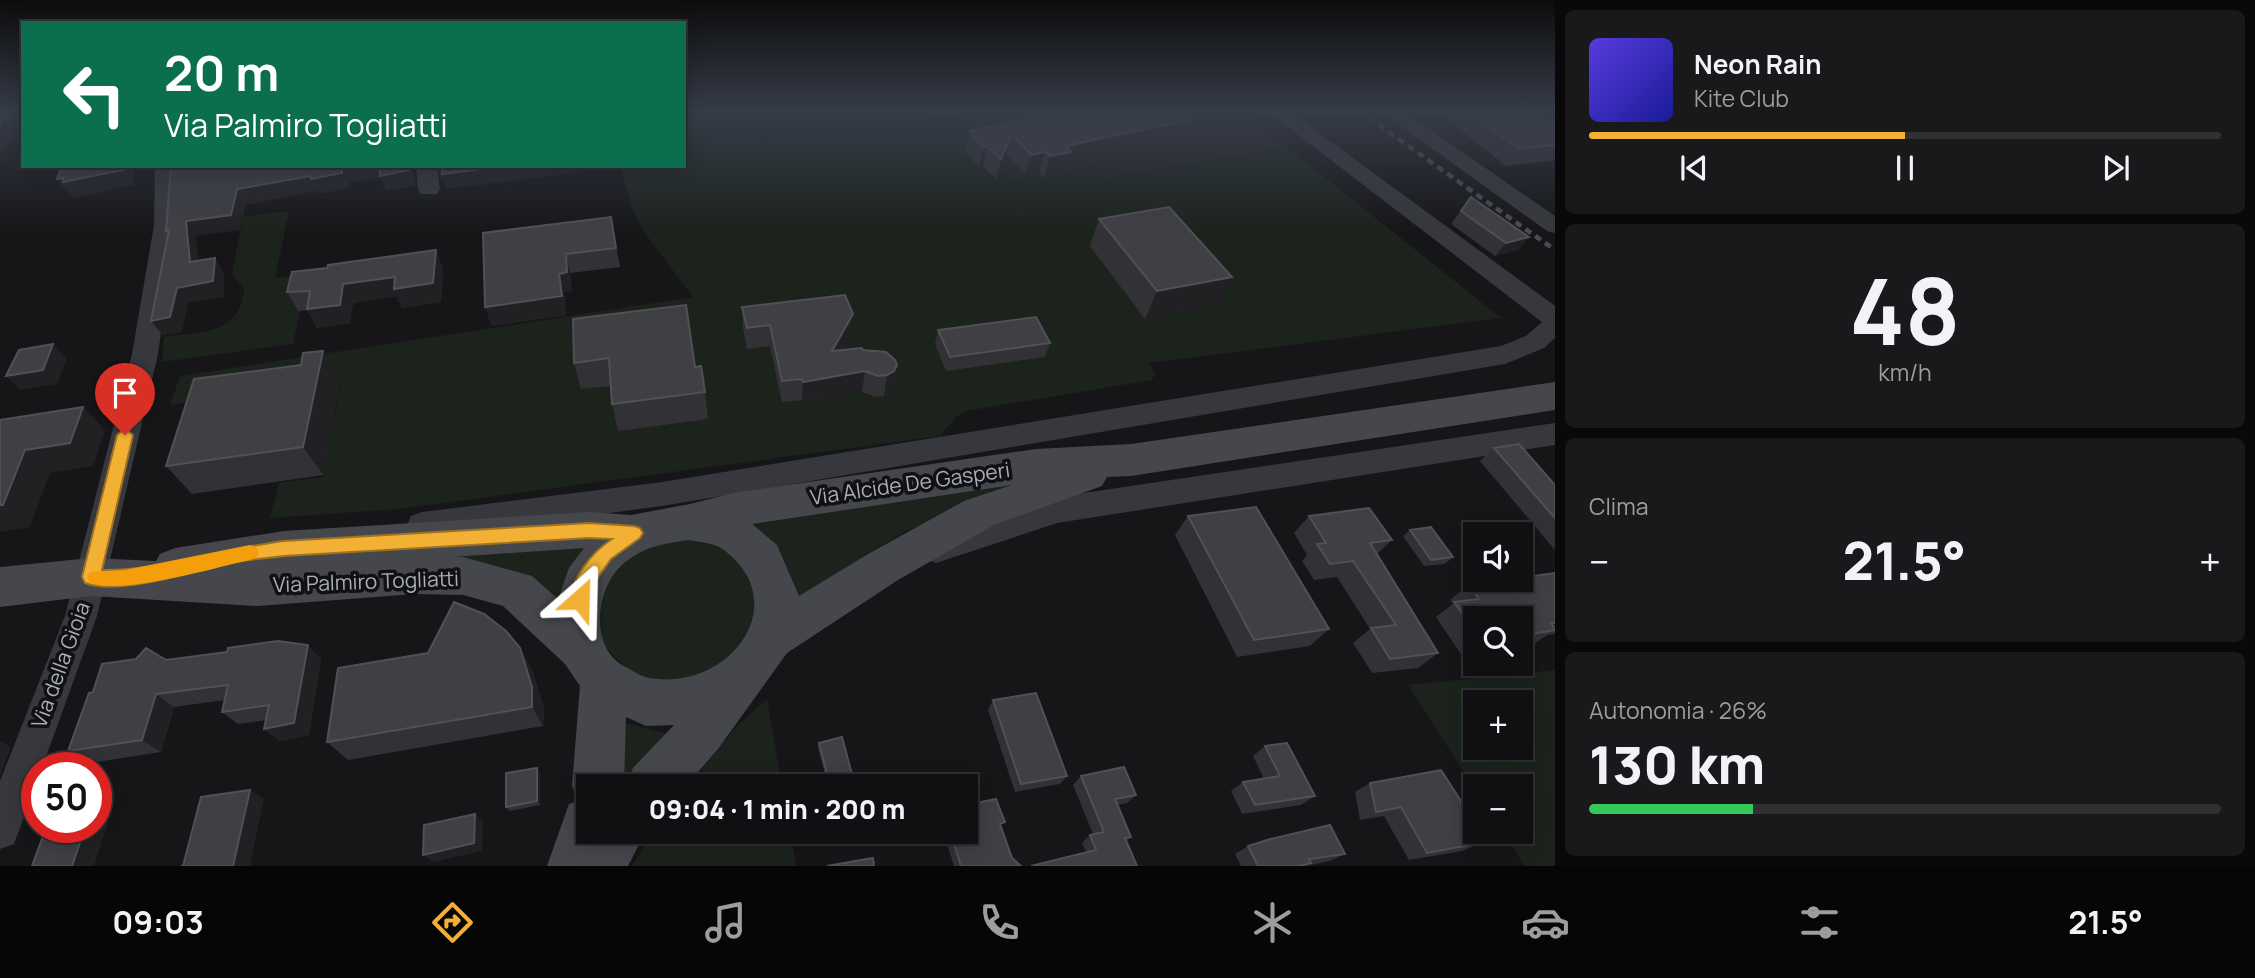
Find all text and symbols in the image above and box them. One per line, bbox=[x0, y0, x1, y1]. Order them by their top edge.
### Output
text: 20 m bbox=[164, 39, 279, 106]
text: Neon Rain bbox=[1694, 46, 1822, 82]
icon: left bbox=[49, 49, 140, 140]
text: Kite Club bbox=[1694, 82, 1789, 114]
text: Via Palmiro Togliatti bbox=[164, 103, 448, 147]
icon: previous bbox=[1675, 149, 1713, 187]
icon: pause bbox=[1886, 149, 1924, 187]
icon: next bbox=[2097, 149, 2135, 187]
text: 48 bbox=[1849, 248, 1961, 372]
text: km/h bbox=[1878, 356, 1932, 388]
pin bbox=[95, 363, 155, 435]
icon: arrive bbox=[106, 374, 144, 412]
street label: Via Alcide De Gasperi bbox=[808, 455, 1012, 511]
text: Clima bbox=[1589, 490, 1648, 522]
map controls bbox=[1463, 522, 1533, 844]
button: sound bbox=[1463, 522, 1533, 592]
text: 21.5° bbox=[1843, 525, 1966, 596]
text: − bbox=[1589, 535, 1610, 587]
text: + bbox=[2199, 535, 2221, 587]
position arrow bbox=[543, 562, 617, 636]
street label: Via Palmiro Togliatti bbox=[272, 564, 459, 598]
street label: Via della Gioia bbox=[24, 598, 96, 732]
button: search bbox=[1463, 606, 1533, 676]
button: + bbox=[1463, 690, 1533, 760]
text: Autonomia · 26% bbox=[1589, 694, 1767, 726]
text: 130 km bbox=[1589, 729, 1765, 800]
speed limit sign: 50 bbox=[21, 752, 112, 843]
button: − bbox=[1463, 774, 1533, 844]
text: 09:04 · 1 min · 200 m bbox=[649, 791, 905, 827]
icon: directions bbox=[428, 898, 477, 947]
icon: music bbox=[701, 898, 750, 947]
icon: phone bbox=[975, 898, 1024, 947]
icon: climate bbox=[1248, 898, 1297, 947]
icon: car bbox=[1521, 898, 1570, 947]
icon: filters bbox=[1795, 898, 1844, 947]
text: 09:03 bbox=[112, 900, 204, 944]
text: 21.5° bbox=[2068, 900, 2143, 944]

